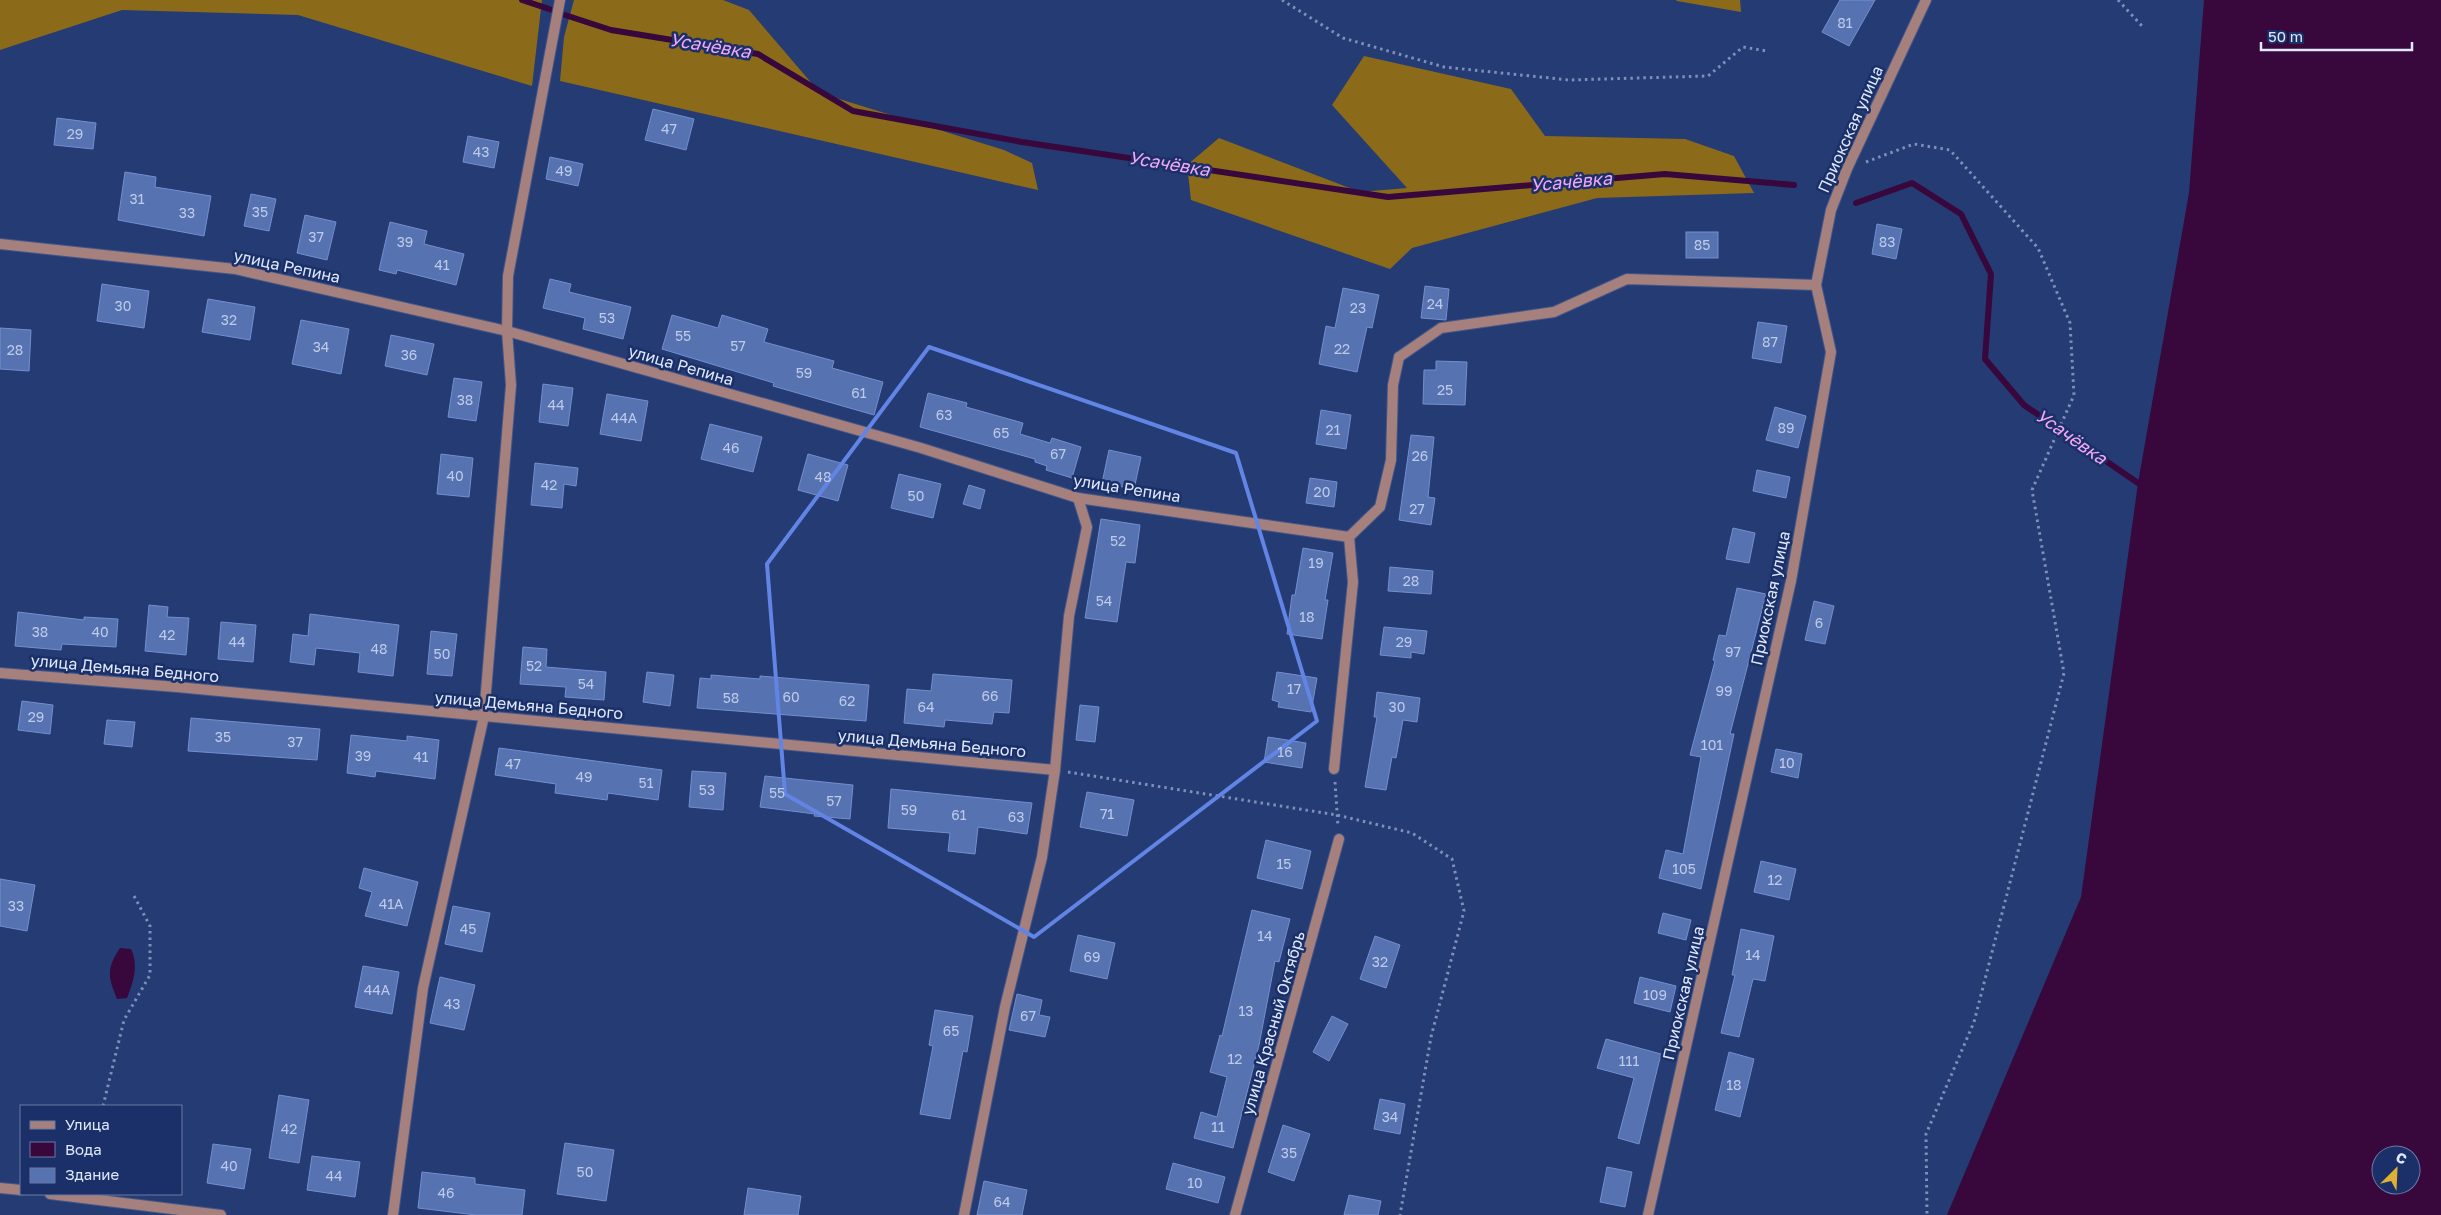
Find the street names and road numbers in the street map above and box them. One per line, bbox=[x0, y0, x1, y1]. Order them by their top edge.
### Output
street label: Приокская улица bbox=[1813, 62, 1887, 196]
street label: улица Репина bbox=[232, 245, 342, 287]
street label: улица Репина bbox=[626, 340, 736, 390]
street label: улица Репина bbox=[1072, 470, 1182, 506]
street label: Приокская улица bbox=[1746, 529, 1794, 667]
street label: улица Демьяна Бедного bbox=[30, 650, 220, 686]
street label: улица Демьяна Бедного bbox=[434, 687, 624, 723]
street label: улица Демьяна Бедного bbox=[837, 725, 1027, 761]
street label: Приокская улица bbox=[1658, 924, 1708, 1062]
street label: улица Красный Октябрь bbox=[1237, 929, 1309, 1117]

